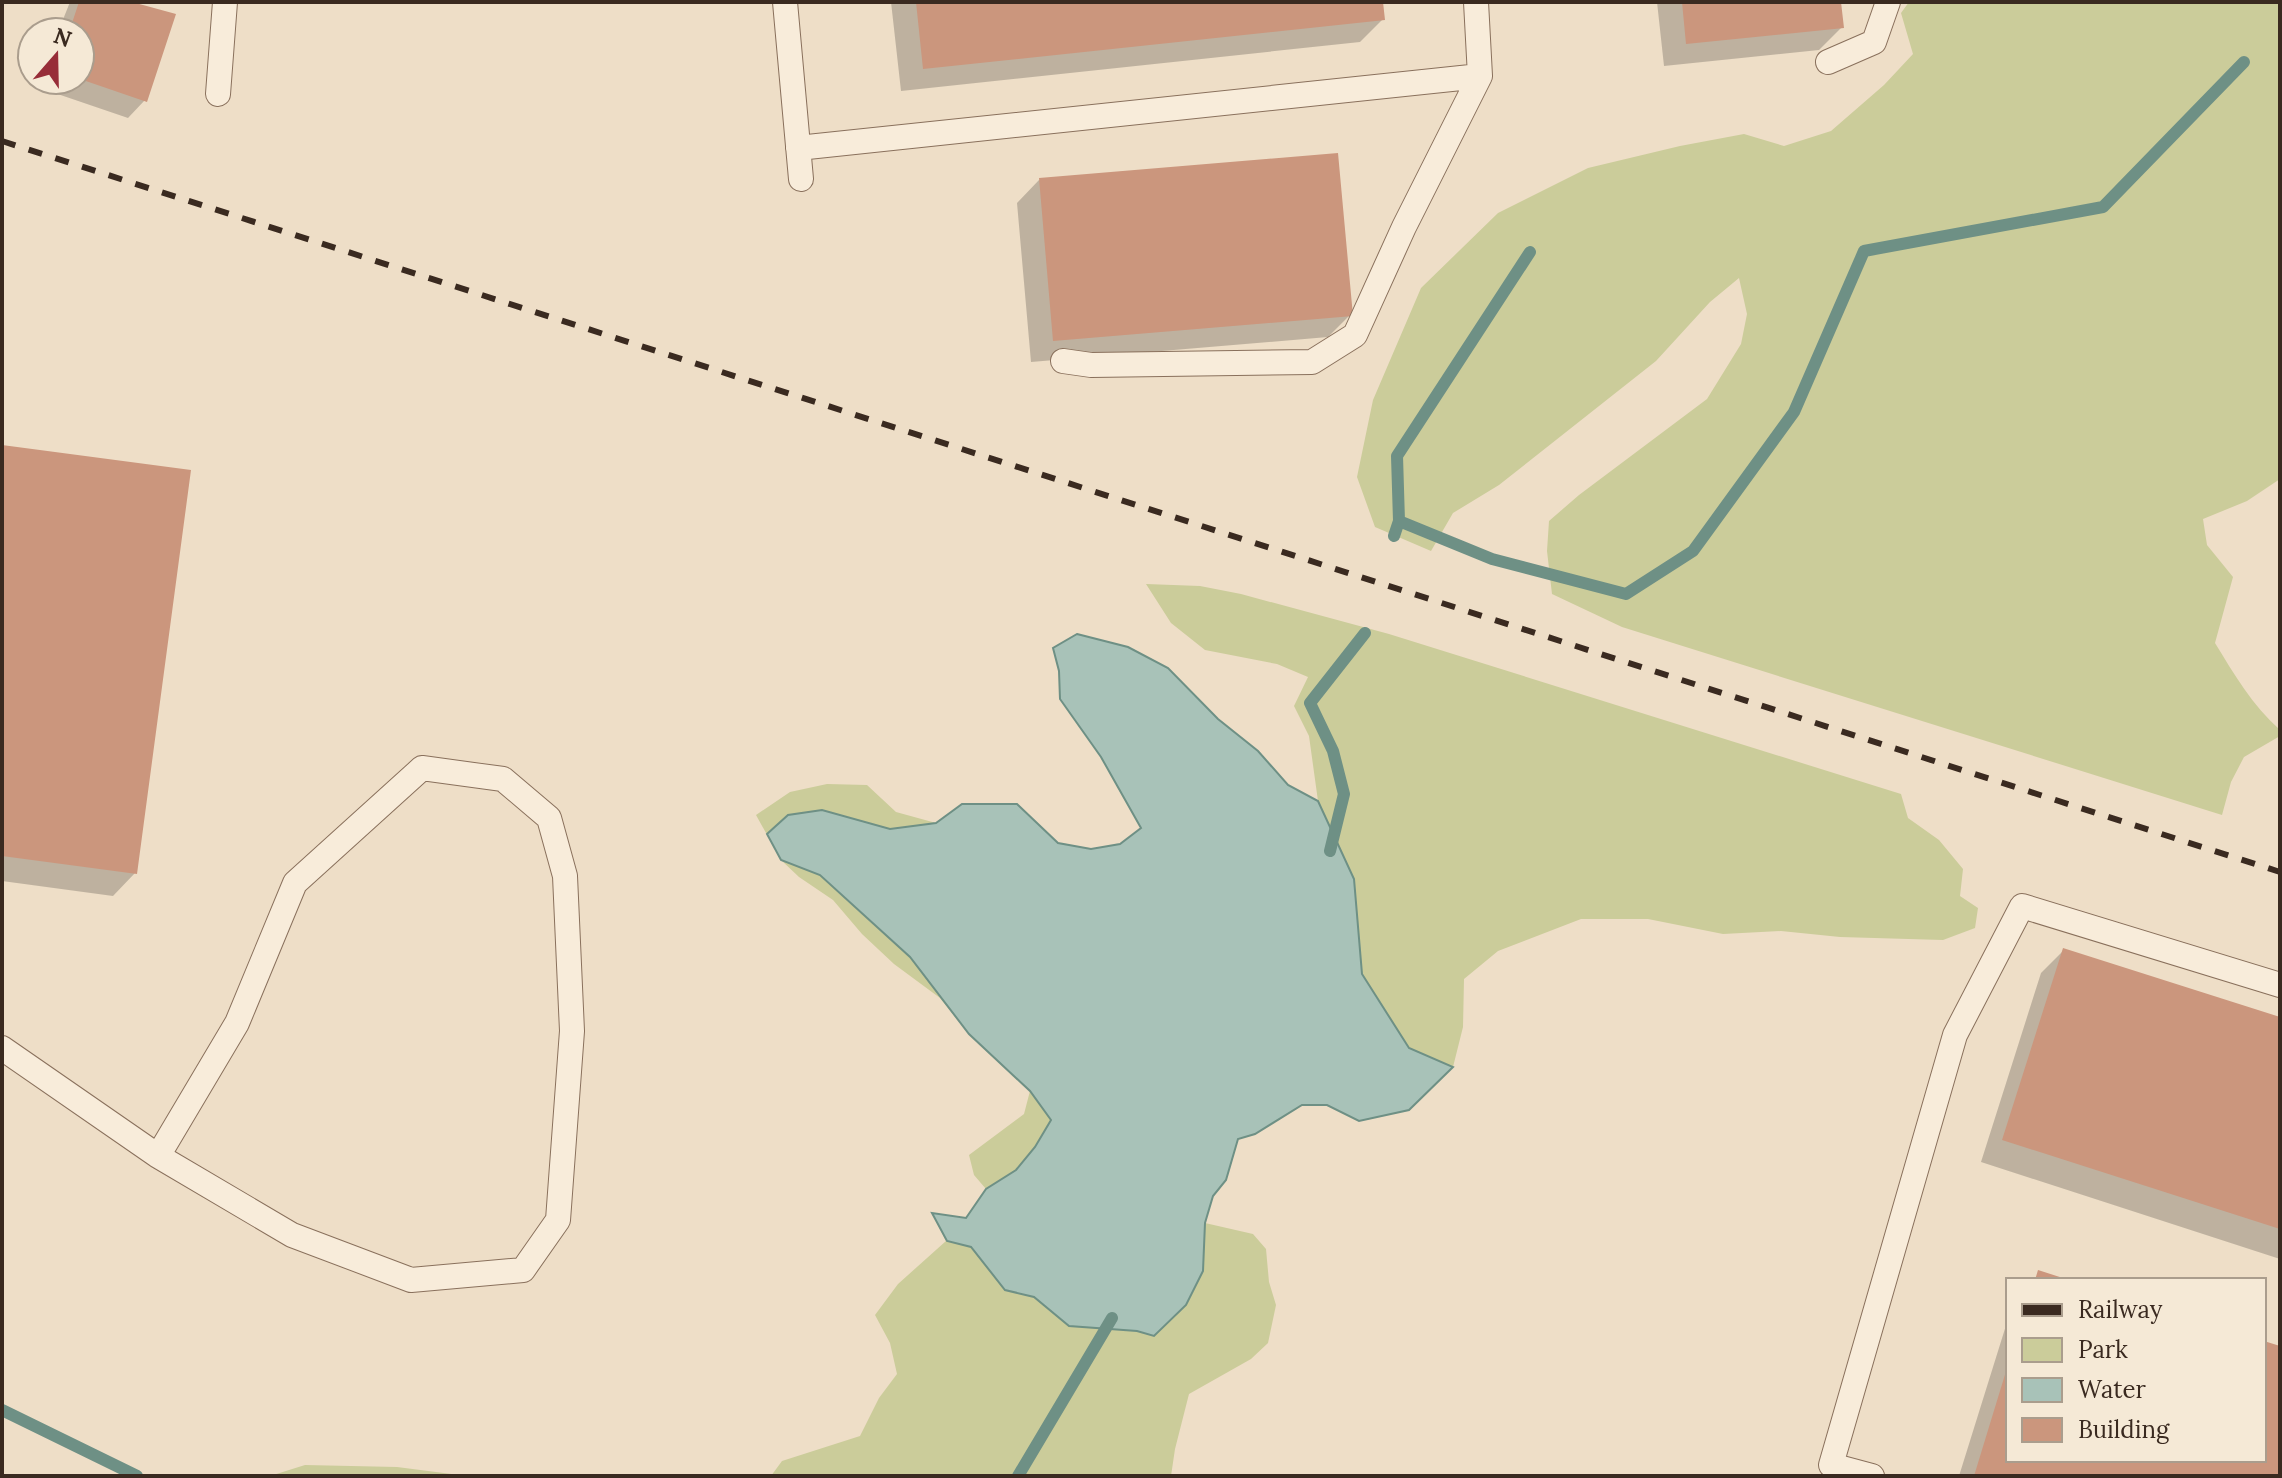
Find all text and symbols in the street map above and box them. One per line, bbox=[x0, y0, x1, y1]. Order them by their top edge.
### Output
north arrow bbox=[16, 16, 96, 96]
text: N bbox=[50, 21, 76, 53]
legend bbox=[2006, 1278, 2266, 1462]
text: Railway bbox=[2078, 1294, 2163, 1325]
text: Park bbox=[2078, 1334, 2128, 1365]
text: Water bbox=[2078, 1374, 2146, 1405]
text: Building bbox=[2078, 1414, 2170, 1445]

